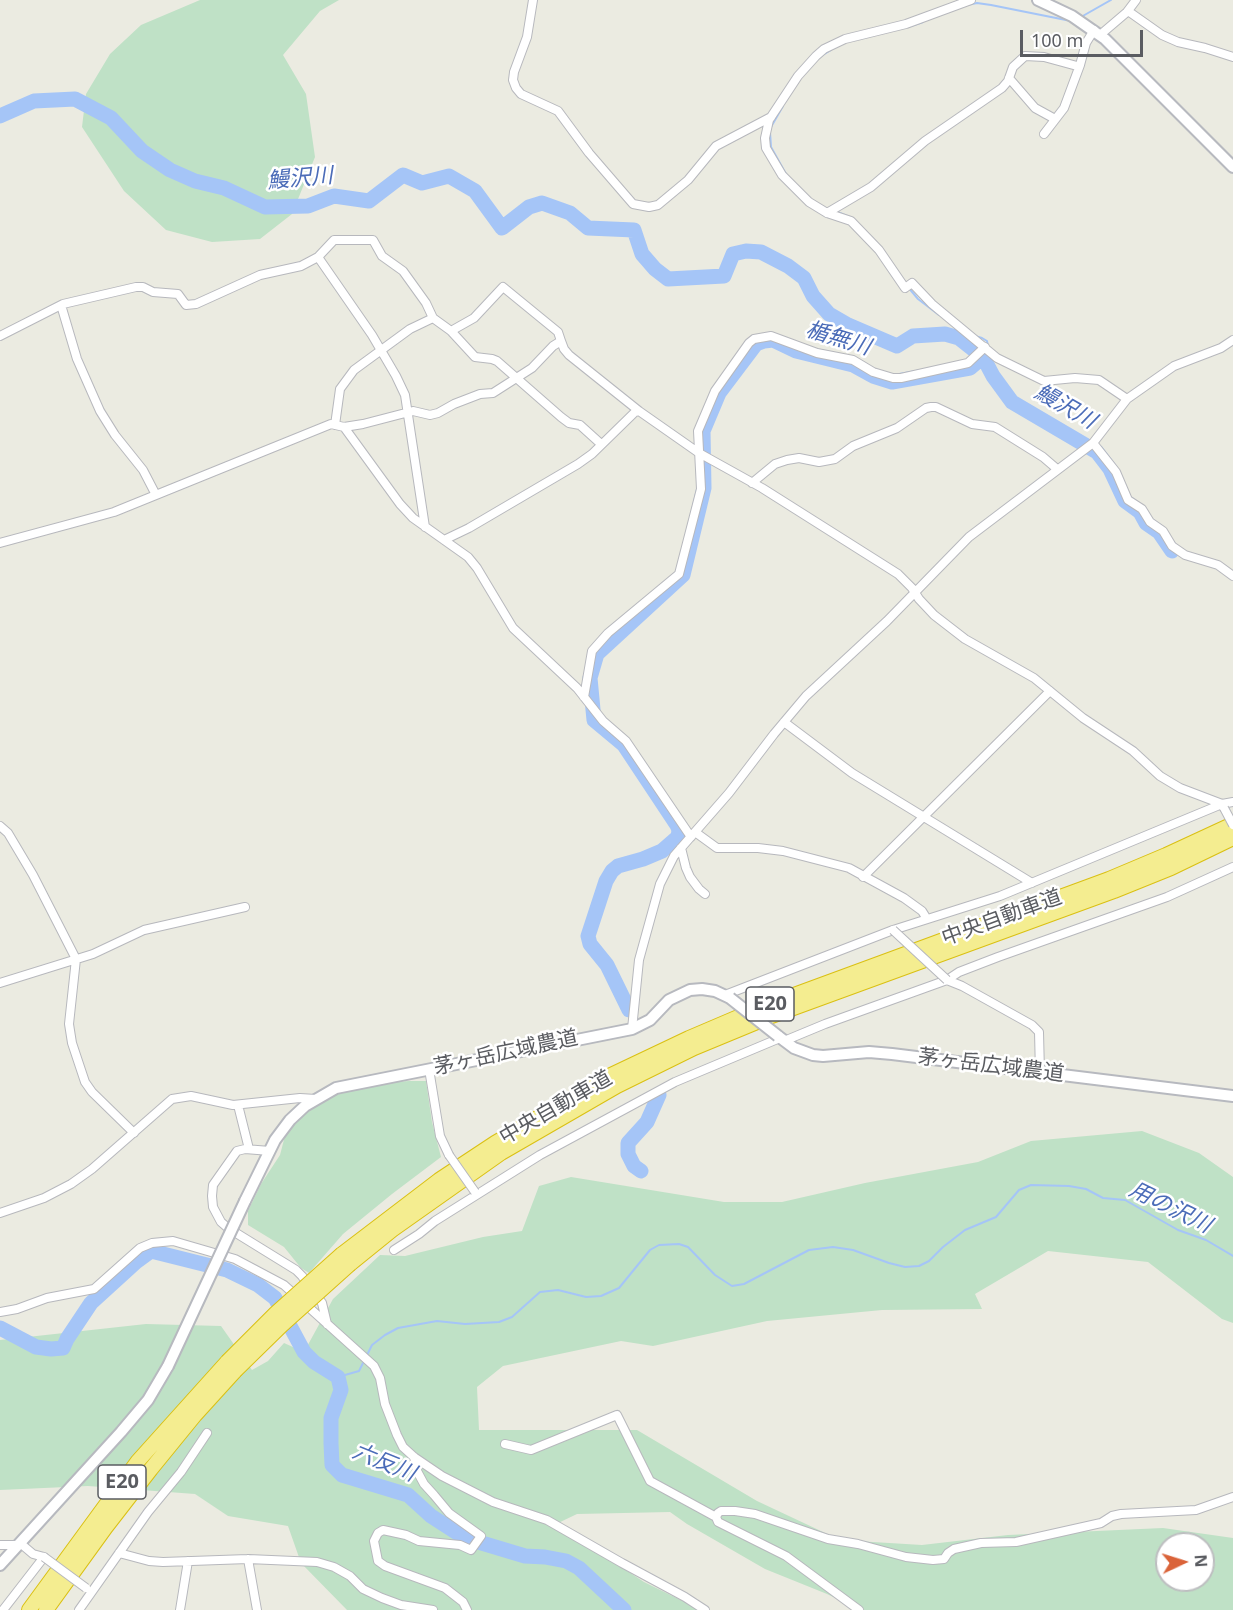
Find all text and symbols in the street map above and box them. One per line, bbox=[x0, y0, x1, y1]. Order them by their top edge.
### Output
scale bar bbox=[1023, 18, 1146, 56]
text: 100 m bbox=[1031, 28, 1083, 52]
water label: 鰻沢川 bbox=[266, 163, 334, 195]
water label: 楯無川 bbox=[803, 317, 873, 361]
water label: 鰻沢川 bbox=[1030, 379, 1100, 435]
street label: 中央自動車道 bbox=[938, 885, 1066, 951]
road number: E20 bbox=[746, 987, 794, 1021]
street label: 茅ヶ岳広域農道 bbox=[431, 1025, 581, 1081]
street label: 茅ヶ岳広域農道 bbox=[917, 1045, 1065, 1087]
street label: 中央自動車道 bbox=[495, 1066, 617, 1150]
water label: 用の沢川 bbox=[1125, 1177, 1215, 1239]
water label: 六反川 bbox=[348, 1438, 420, 1488]
road number: E20 bbox=[98, 1465, 146, 1499]
north arrow bbox=[1155, 1532, 1215, 1592]
text: N bbox=[1190, 1554, 1212, 1568]

